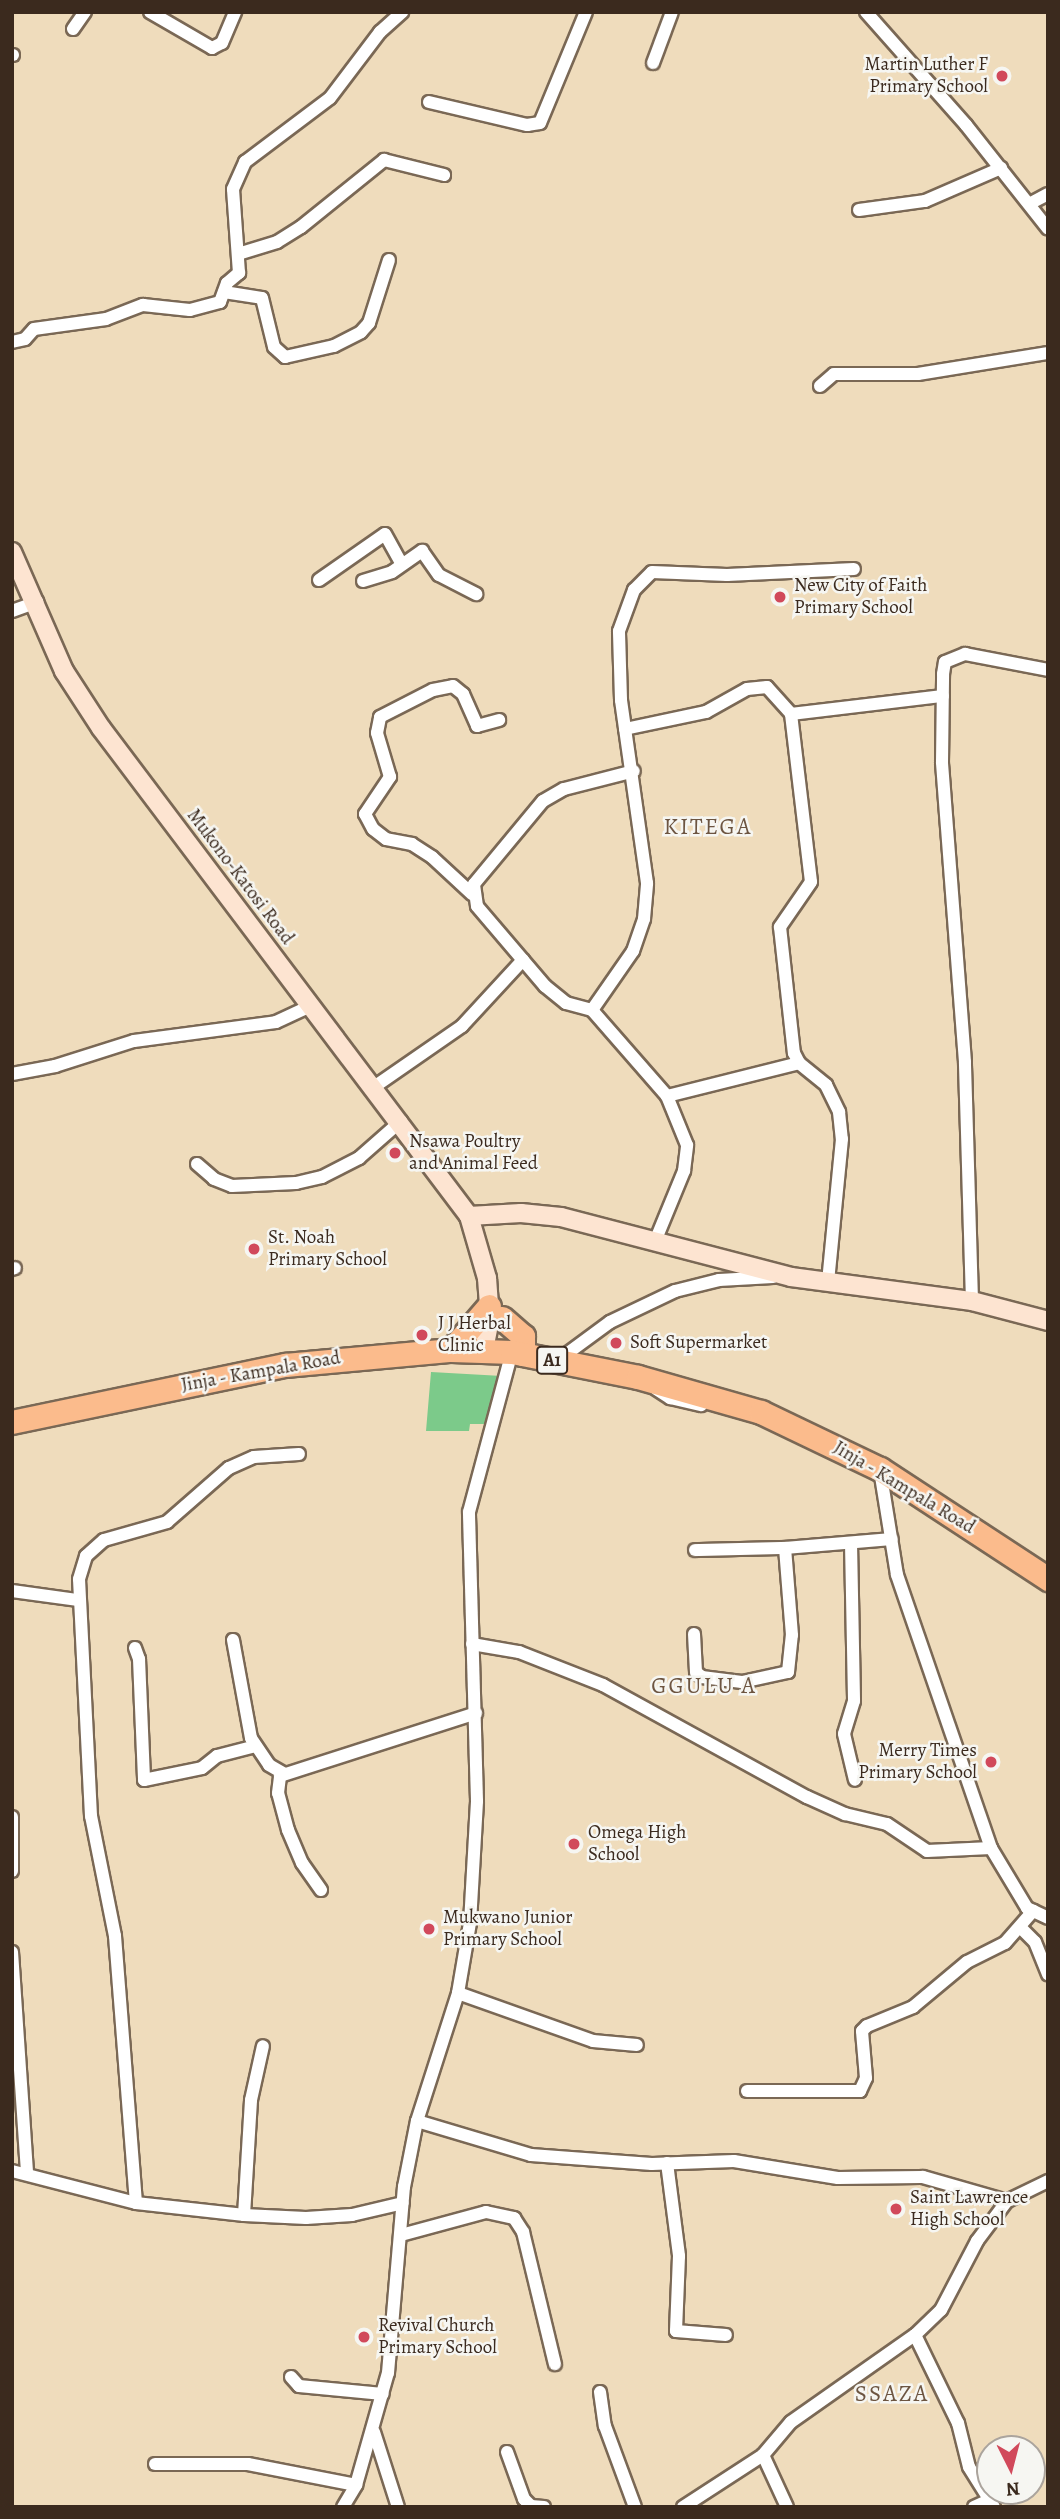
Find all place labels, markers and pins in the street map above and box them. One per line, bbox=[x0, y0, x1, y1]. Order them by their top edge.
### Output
place label: Martin Luther F Primary School bbox=[865, 54, 988, 98]
marker: Martin Luther F Primary School bbox=[994, 68, 1010, 84]
place label: New City of Faith Primary School bbox=[794, 575, 927, 619]
marker: New City of Faith Primary School bbox=[772, 589, 788, 605]
place label: Nsawa Poultry and Animal Feed bbox=[409, 1131, 538, 1175]
marker: Nsawa Poultry and Animal Feed bbox=[387, 1145, 403, 1161]
place label: St. Noah Primary School bbox=[268, 1227, 387, 1271]
marker: St. Noah Primary School bbox=[246, 1241, 262, 1257]
place label: J J Herbal Clinic bbox=[438, 1313, 511, 1357]
marker: J J Herbal Clinic bbox=[412, 1325, 432, 1345]
place label: Soft Supermarket bbox=[630, 1332, 767, 1354]
marker: Soft Supermarket bbox=[608, 1335, 624, 1351]
place label: Merry Times Primary School bbox=[858, 1740, 977, 1784]
marker: Merry Times Primary School bbox=[983, 1754, 999, 1770]
place label: Omega High School bbox=[588, 1822, 686, 1866]
marker: Omega High School bbox=[566, 1836, 582, 1852]
place label: Mukwano Junior Primary School bbox=[443, 1907, 572, 1951]
marker: Mukwano Junior Primary School bbox=[421, 1921, 437, 1937]
place label: Saint Lawrence High School bbox=[910, 2187, 1028, 2231]
marker: Saint Lawrence High School bbox=[888, 2201, 904, 2217]
place label: Revival Church Primary School bbox=[378, 2315, 497, 2359]
marker: Revival Church Primary School bbox=[356, 2329, 372, 2345]

